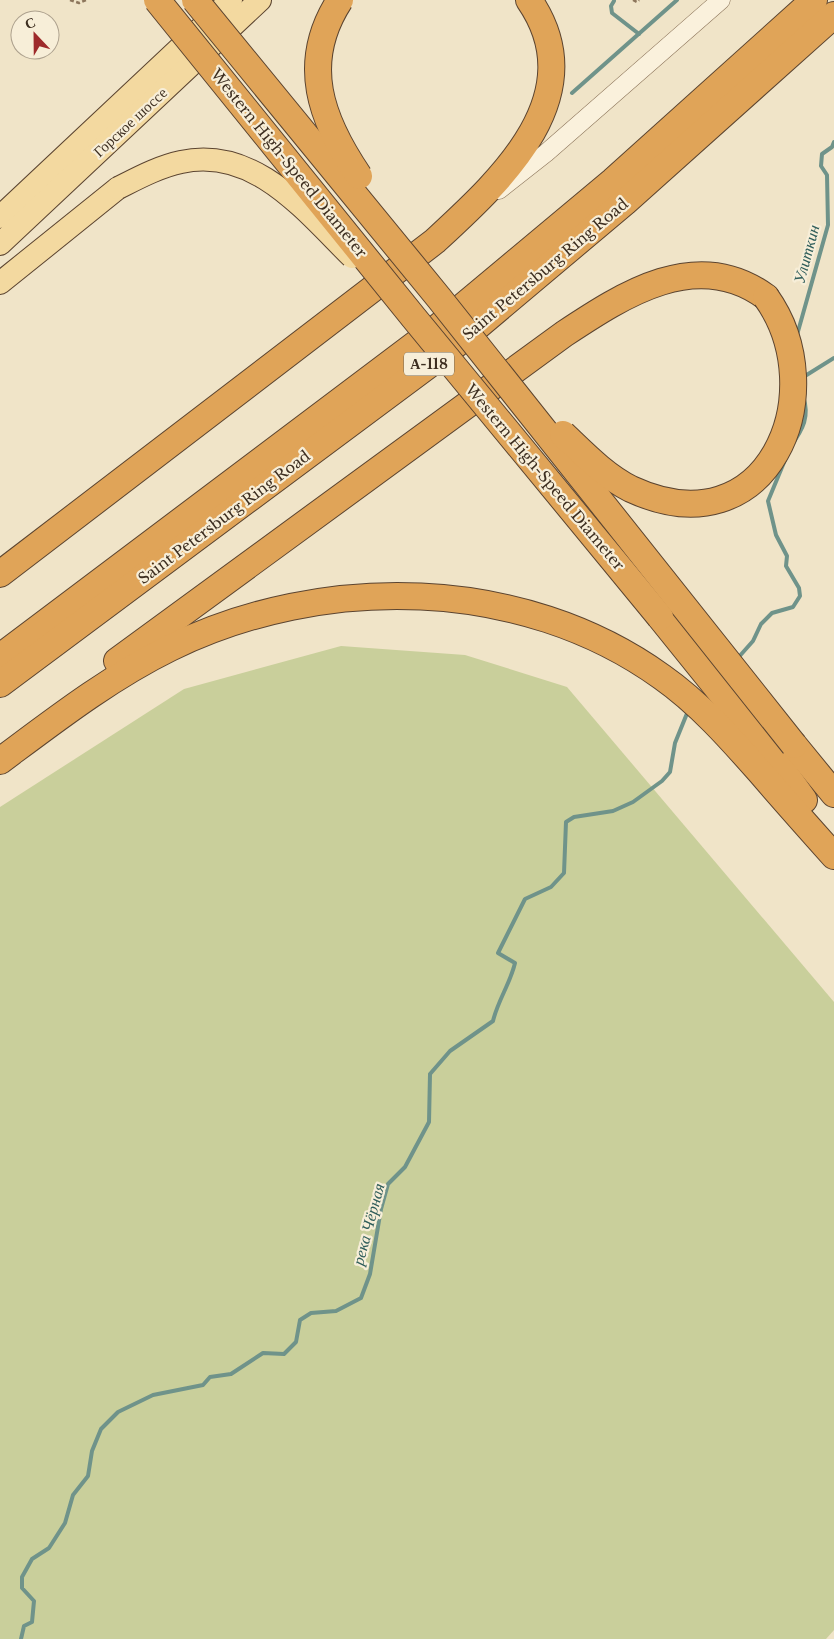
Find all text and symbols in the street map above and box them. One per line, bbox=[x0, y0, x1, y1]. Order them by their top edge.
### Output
north arrow bbox=[10, 10, 60, 60]
text: С bbox=[22, 13, 38, 33]
street label: Western High-Speed Diameter bbox=[206, 64, 372, 262]
street label: Горское шоссе bbox=[89, 83, 171, 161]
street label: Saint Petersburg Ring Road bbox=[458, 194, 632, 344]
water label: Улиткин bbox=[789, 222, 823, 286]
road number: А-118 bbox=[404, 352, 454, 376]
street label: Western High-Speed Diameter bbox=[461, 379, 629, 575]
street label: Saint Petersburg Ring Road bbox=[134, 446, 314, 588]
water label: река Чёрная bbox=[347, 1181, 389, 1268]

